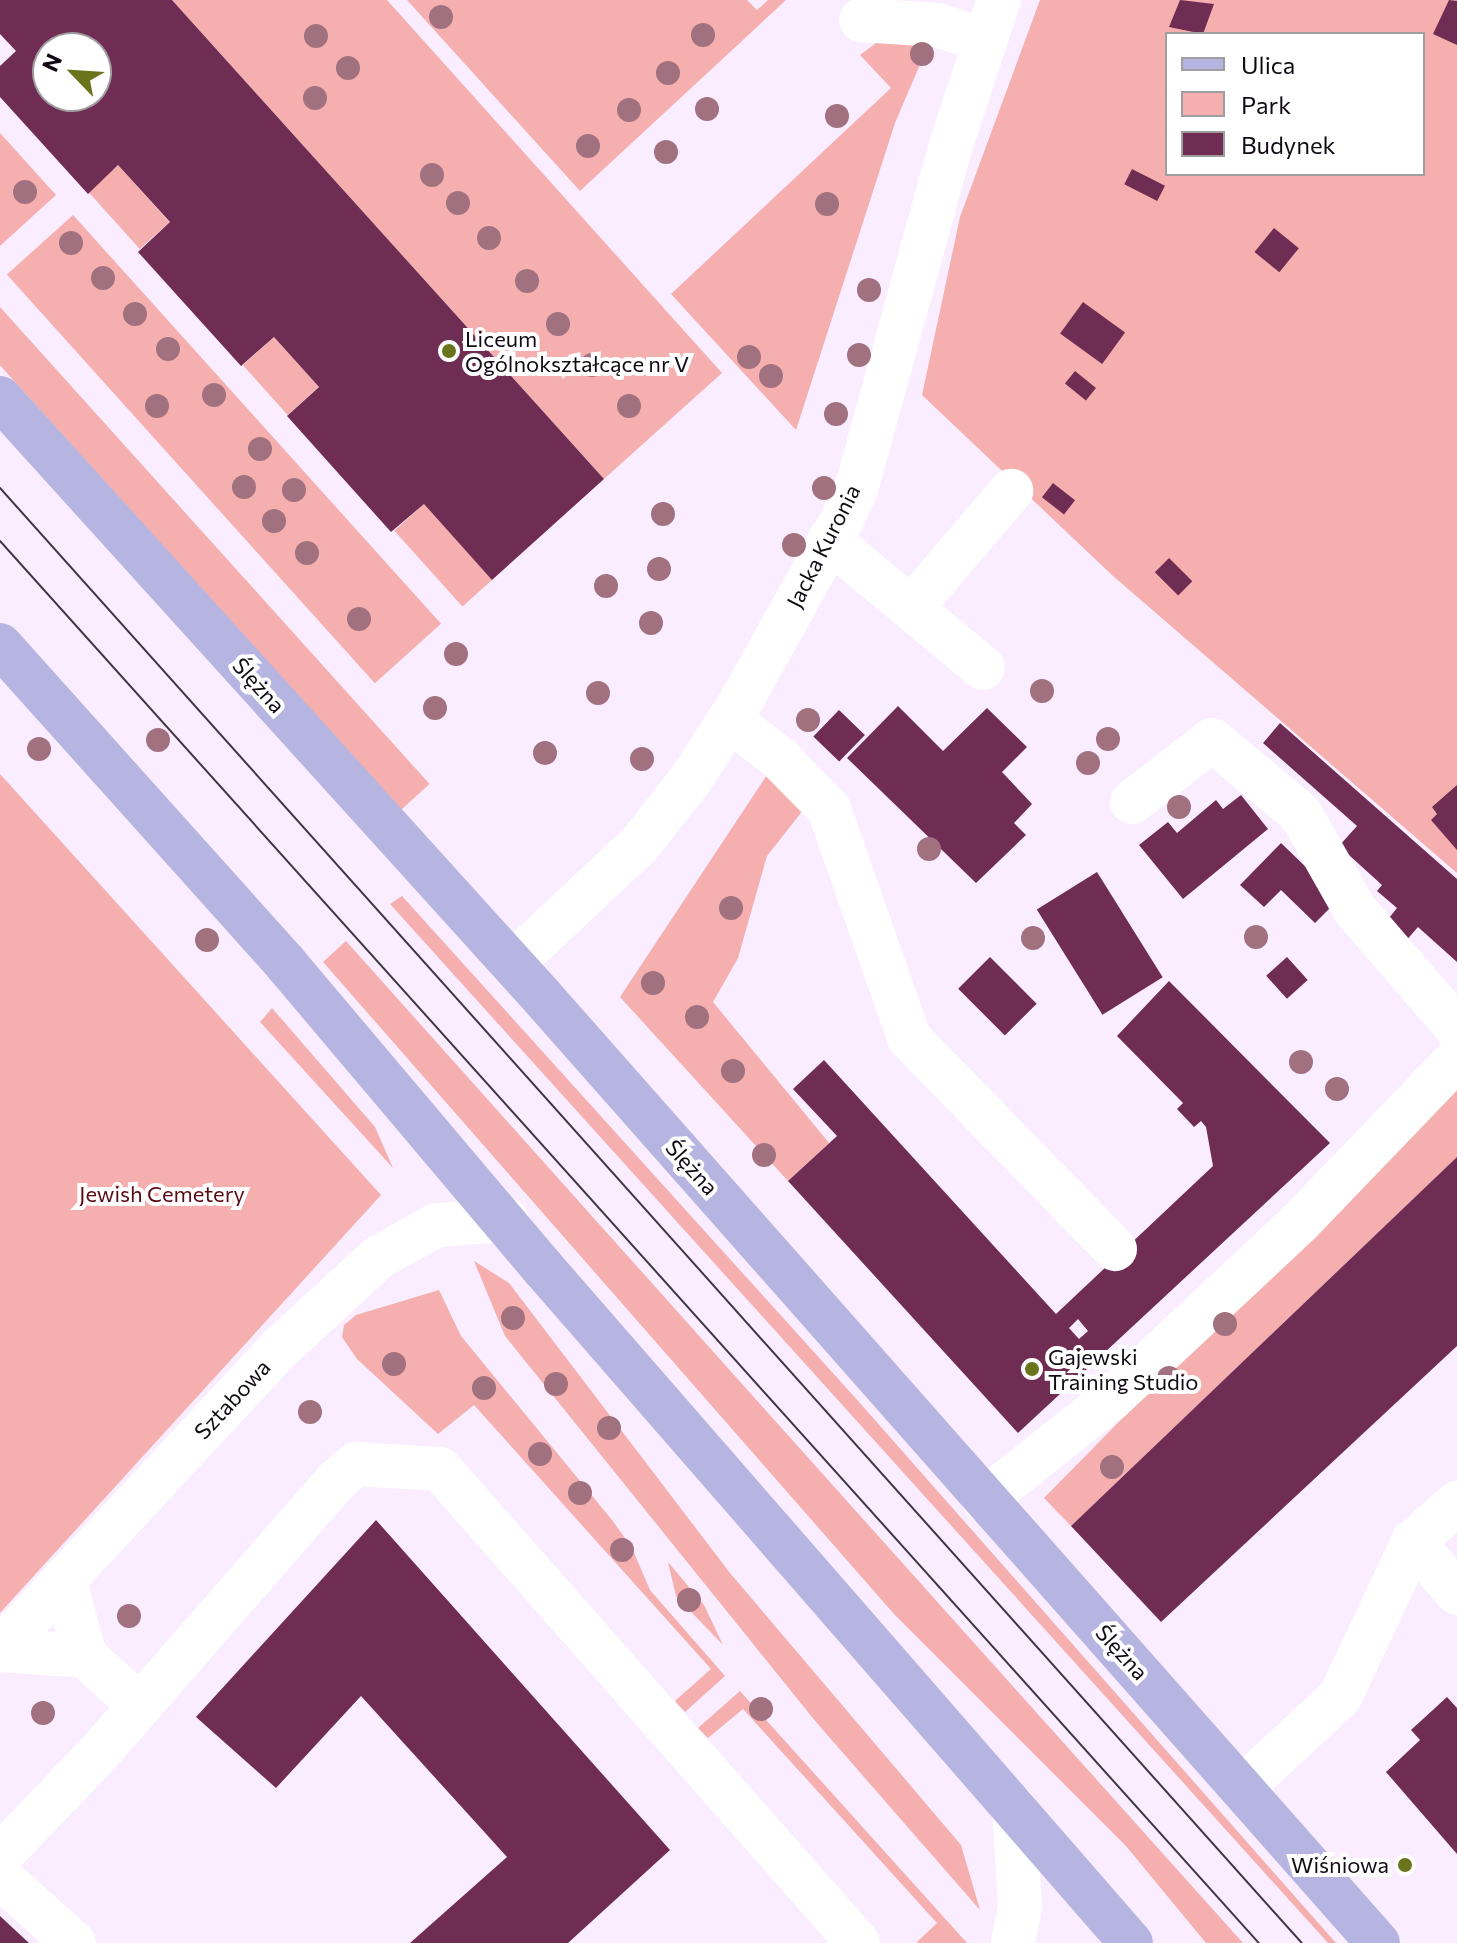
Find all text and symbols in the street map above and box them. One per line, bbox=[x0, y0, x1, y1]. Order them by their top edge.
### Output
north arrow bbox=[32, 32, 112, 112]
legend bbox=[1165, 32, 1425, 176]
text: N bbox=[36, 49, 67, 76]
text: Ulica bbox=[1241, 50, 1295, 79]
text: Park bbox=[1241, 90, 1291, 119]
text: Budynek bbox=[1241, 130, 1336, 159]
place label: Liceum Ogólnokształcące nr V bbox=[465, 325, 689, 376]
marker: Liceum Ogólnokształcące nr V bbox=[440, 342, 458, 360]
street label: Jacka Kuronia bbox=[781, 480, 865, 612]
street label: Ślężna bbox=[227, 652, 291, 718]
street label: Ślężna bbox=[660, 1134, 724, 1200]
park label: Jewish Cemetery bbox=[79, 1181, 245, 1207]
place label: Gajewski Training Studio bbox=[1048, 1343, 1198, 1394]
street label: Sztabowa bbox=[189, 1354, 275, 1444]
marker: Gajewski Training Studio bbox=[1023, 1360, 1041, 1378]
street label: Ślężna bbox=[1090, 1619, 1154, 1685]
place label: Wiśniowa bbox=[1291, 1852, 1389, 1878]
marker: Wiśniowa bbox=[1396, 1856, 1414, 1874]

